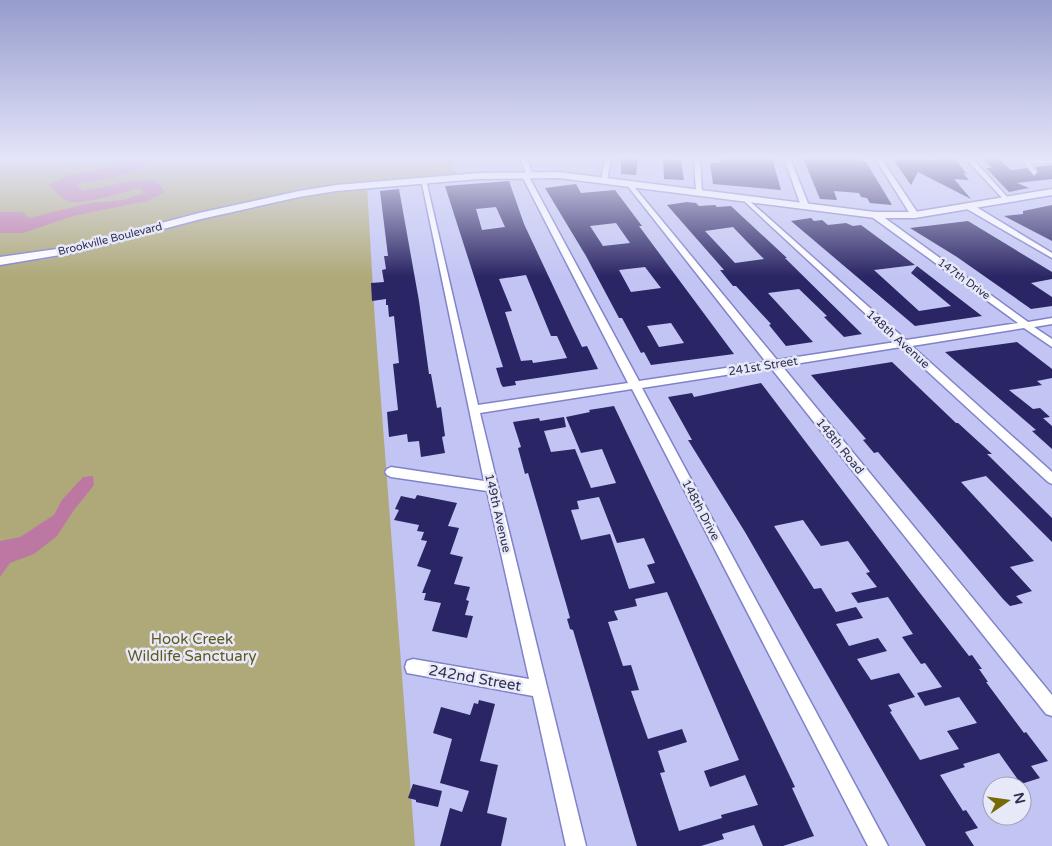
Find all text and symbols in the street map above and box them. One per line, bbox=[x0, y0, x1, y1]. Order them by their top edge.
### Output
street label: Brookville Boulevard bbox=[57, 220, 163, 258]
street label: 147th Drive bbox=[935, 256, 993, 302]
street label: 148th Avenue bbox=[863, 307, 933, 371]
street label: 241st Street bbox=[727, 354, 799, 378]
street label: 148th Road bbox=[813, 415, 867, 477]
street label: 149th Avenue bbox=[482, 472, 514, 554]
street label: 148th Drive bbox=[679, 477, 723, 543]
park label: Hook Creek Wildlife Sanctuary bbox=[127, 630, 257, 665]
street label: 242nd Street bbox=[427, 661, 523, 695]
north arrow bbox=[982, 776, 1032, 826]
text: N bbox=[1010, 791, 1029, 806]

